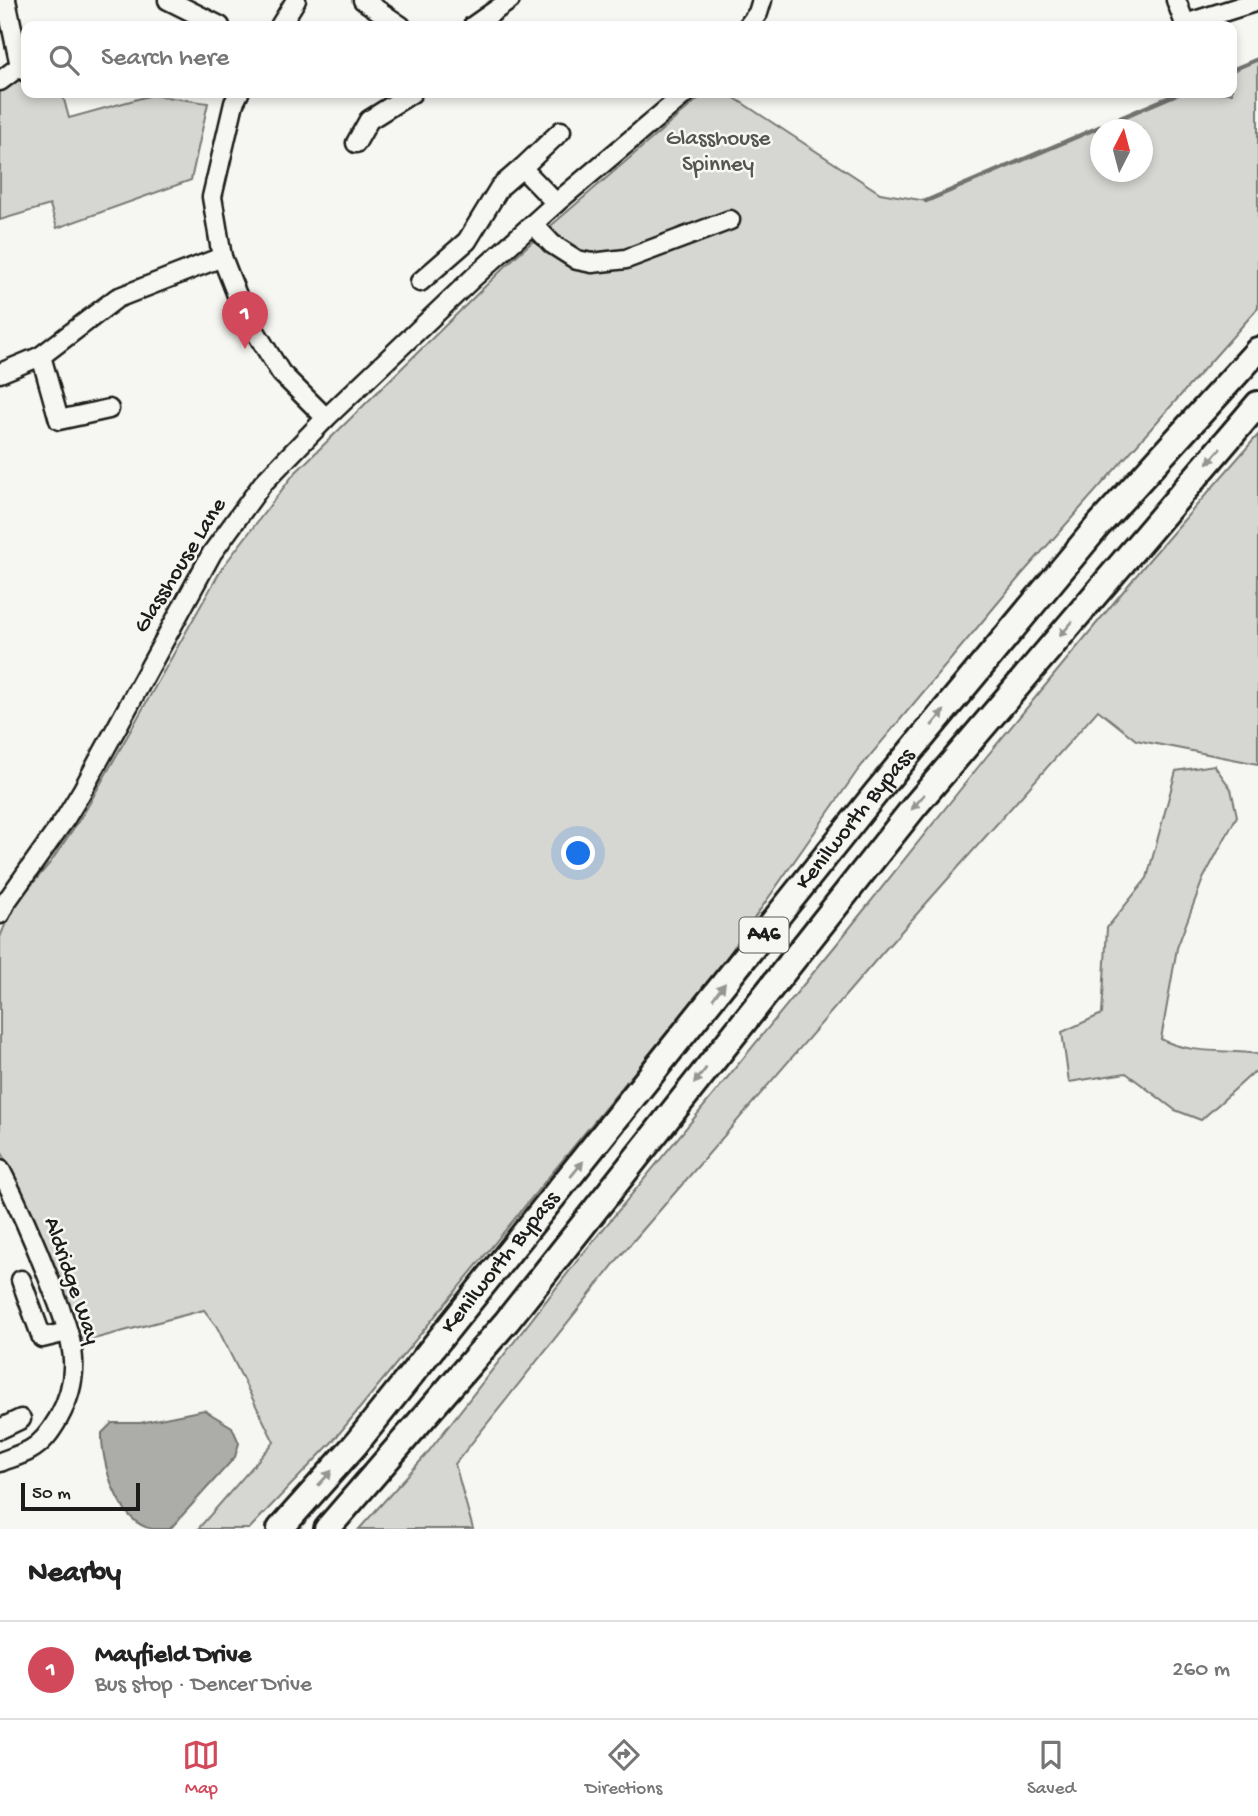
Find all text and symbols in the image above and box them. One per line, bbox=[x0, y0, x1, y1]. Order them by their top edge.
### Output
search box bbox=[21, 21, 1237, 98]
icon: search bbox=[45, 41, 83, 79]
text: Search here bbox=[101, 44, 229, 75]
north arrow bbox=[1090, 119, 1153, 182]
park label: Glasshouse Spinney bbox=[666, 126, 771, 179]
pin: 1 bbox=[222, 291, 268, 349]
one-way arrow bbox=[1206, 447, 1221, 465]
street label: Glasshouse Lane bbox=[129, 493, 234, 639]
one-way arrow bbox=[1058, 620, 1074, 638]
one-way arrow bbox=[930, 710, 945, 727]
street label: Kenilworth Bypass bbox=[790, 742, 921, 896]
one-way arrow bbox=[910, 793, 926, 811]
your location bbox=[561, 836, 595, 870]
road number: A46 bbox=[740, 918, 788, 953]
one-way arrow bbox=[712, 983, 727, 1001]
one-way arrow bbox=[692, 1066, 707, 1084]
one-way arrow bbox=[569, 1160, 584, 1177]
street label: Kenilworth Bypass bbox=[436, 1186, 566, 1339]
street label: Aldridge Way bbox=[37, 1214, 105, 1348]
one-way arrow bbox=[317, 1469, 333, 1487]
scale bar bbox=[21, 1480, 140, 1512]
text: 50 m bbox=[32, 1483, 71, 1506]
text: Nearby bbox=[28, 1557, 121, 1592]
text: Mayfield Drive bbox=[95, 1641, 251, 1672]
text: 1 bbox=[46, 1657, 56, 1684]
text: 260 m bbox=[1172, 1657, 1230, 1684]
text: Bus stop · Dencer Drive bbox=[95, 1672, 312, 1699]
tab: Map bbox=[182, 1736, 220, 1801]
tab: Directions bbox=[585, 1736, 662, 1801]
tab: Saved bbox=[1027, 1736, 1076, 1801]

